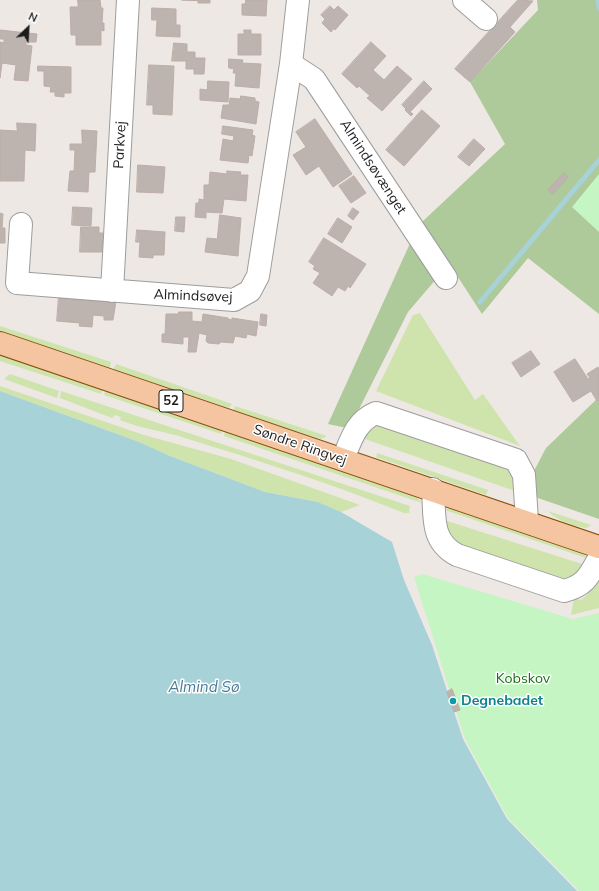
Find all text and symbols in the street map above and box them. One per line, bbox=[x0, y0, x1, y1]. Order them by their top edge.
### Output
north arrow bbox=[8, 8, 48, 48]
text: N bbox=[26, 9, 40, 25]
street label: Almindsøvænget bbox=[336, 117, 410, 217]
street label: Parkvej bbox=[110, 121, 130, 169]
street label: Almindsøvej bbox=[153, 286, 233, 306]
road number: 52 bbox=[159, 390, 183, 412]
street label: Søndre Ringvej bbox=[251, 421, 349, 469]
park label: Kobskov bbox=[496, 671, 550, 687]
water label: Almind Sø bbox=[169, 678, 239, 696]
place label: Degnebadet bbox=[461, 693, 543, 709]
marker: Degnebadet bbox=[448, 696, 458, 706]

